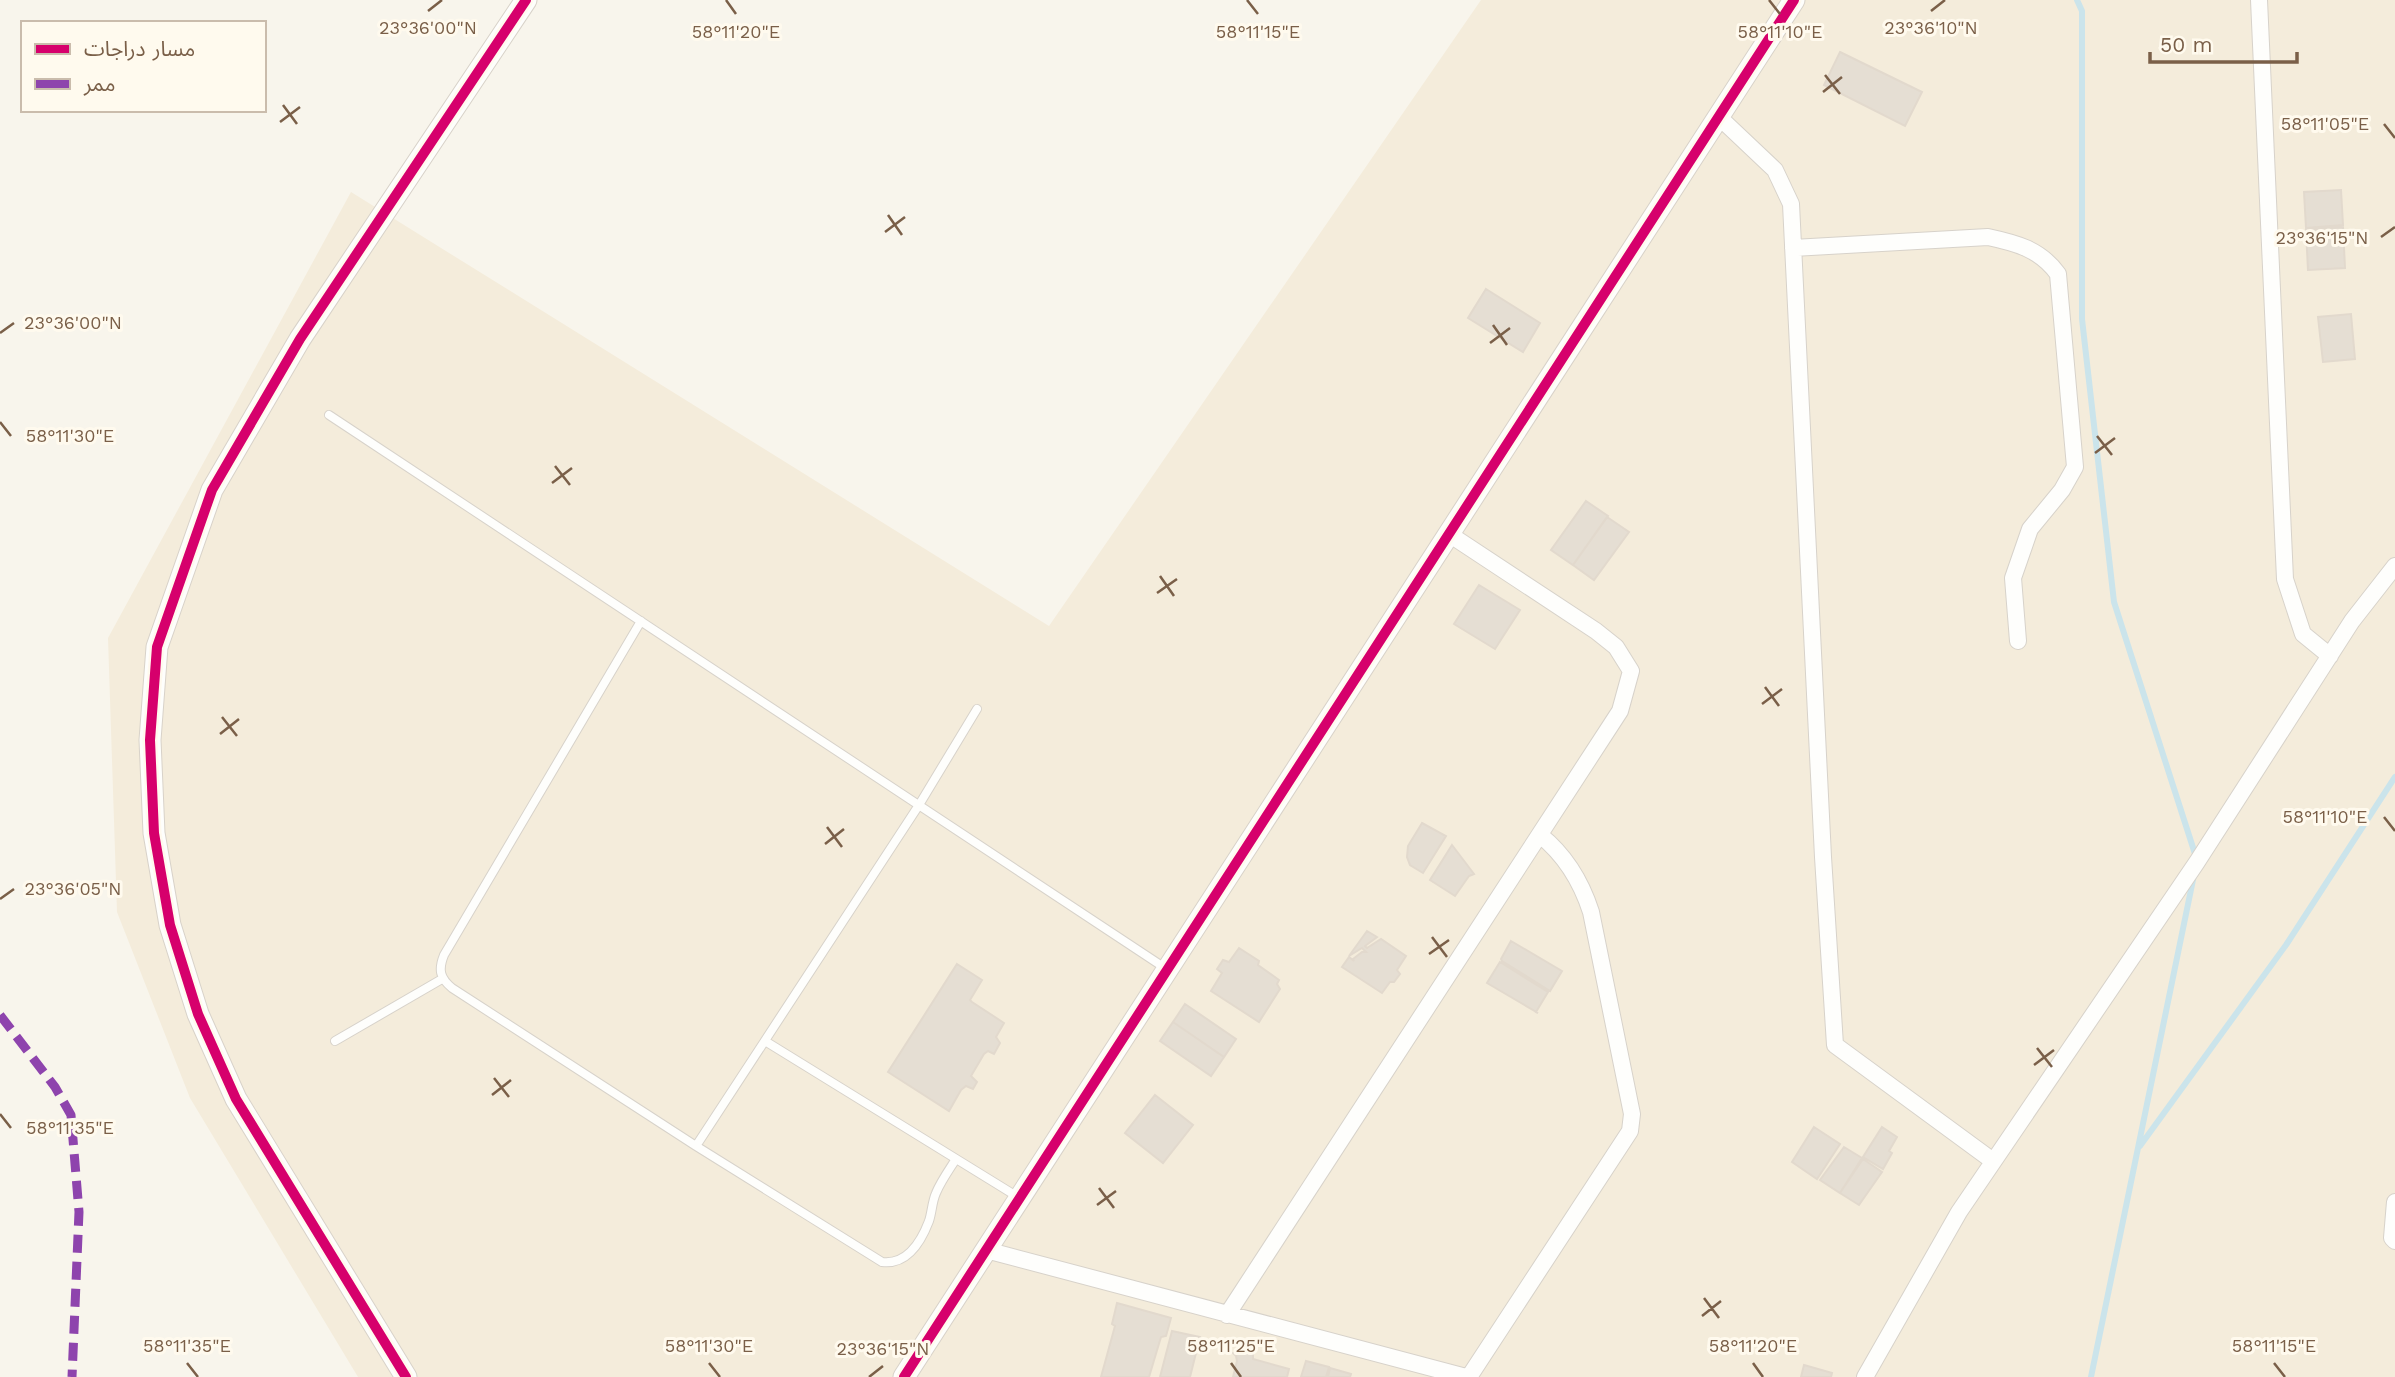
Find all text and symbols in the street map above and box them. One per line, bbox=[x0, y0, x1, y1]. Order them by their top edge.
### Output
text: 23°36'00"N bbox=[379, 17, 477, 38]
text: 23°36'10"N bbox=[1884, 17, 1978, 38]
legend bbox=[21, 21, 266, 112]
text: 58°11'20"E bbox=[692, 21, 780, 42]
text: 58°11'15"E bbox=[1216, 21, 1300, 42]
text: 58°11'10"E bbox=[1737, 21, 1823, 42]
scale bar bbox=[2150, 21, 2297, 65]
text: 50 m bbox=[2160, 32, 2212, 57]
text: مسار دراجات bbox=[84, 36, 195, 61]
text: ممر bbox=[83, 71, 115, 96]
text: 58°11'05"E bbox=[2281, 113, 2369, 134]
text: 23°36'15"N bbox=[2276, 227, 2368, 248]
text: 23°36'00"N bbox=[24, 312, 122, 333]
text: 58°11'30"E bbox=[26, 425, 114, 446]
text: 58°11'10"E bbox=[2282, 806, 2368, 827]
text: 23°36'05"N bbox=[24, 878, 122, 899]
text: 58°11'35"E bbox=[26, 1117, 114, 1138]
text: 58°11'35"E bbox=[143, 1335, 231, 1356]
text: 58°11'30"E bbox=[665, 1335, 753, 1356]
text: 58°11'25"E bbox=[1187, 1335, 1275, 1356]
text: 58°11'20"E bbox=[1709, 1335, 1797, 1356]
text: 58°11'15"E bbox=[2232, 1335, 2316, 1356]
text: 23°36'15"N bbox=[837, 1338, 929, 1359]

